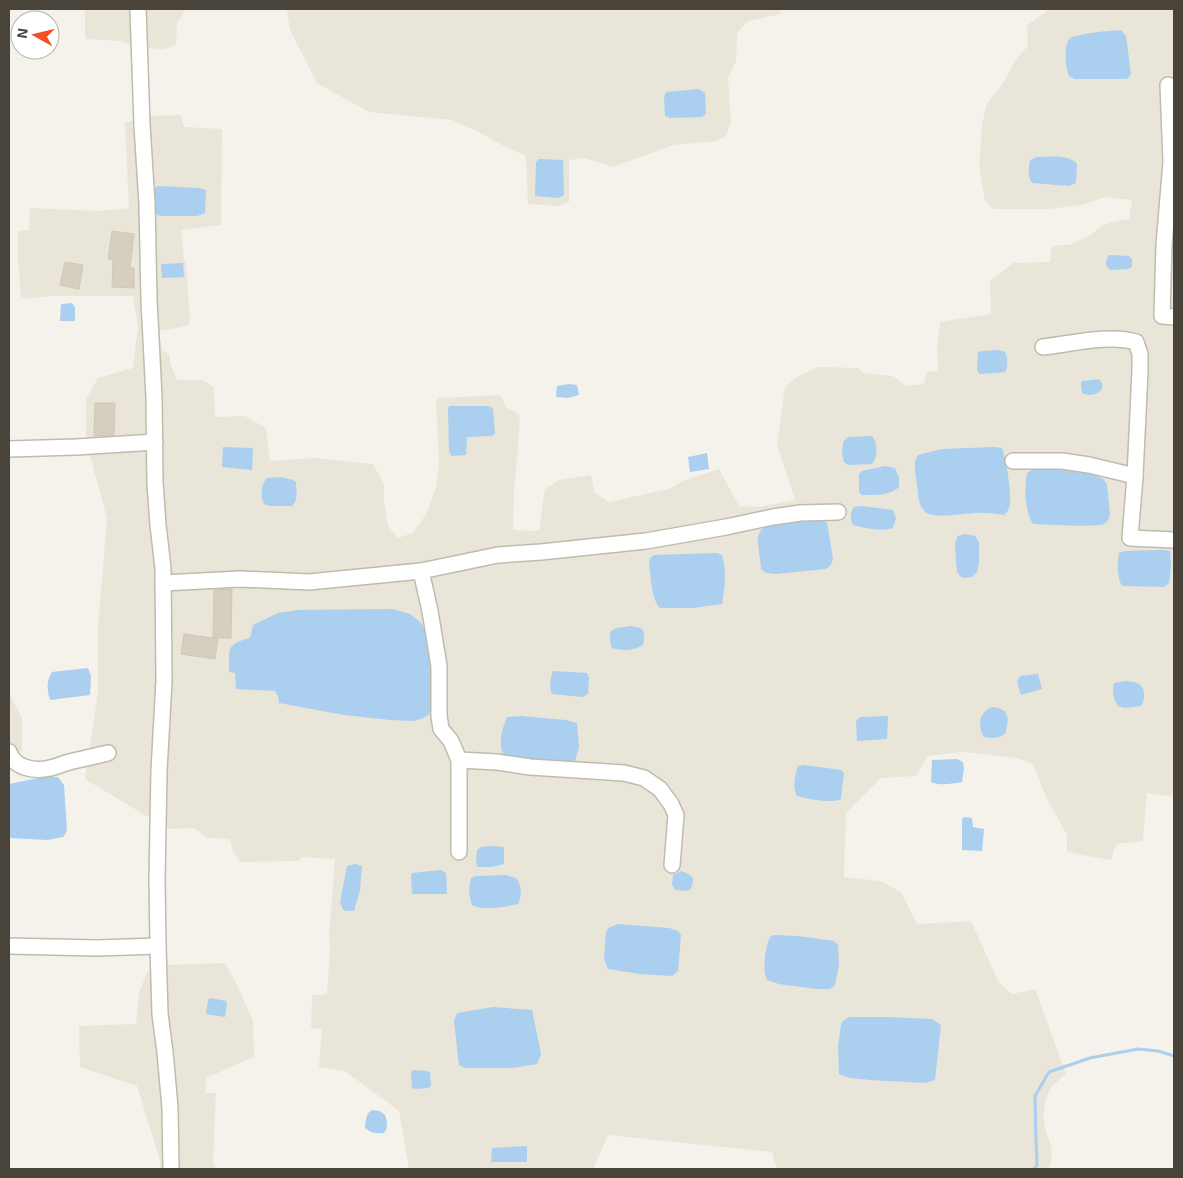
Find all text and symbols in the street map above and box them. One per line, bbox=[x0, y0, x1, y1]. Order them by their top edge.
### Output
north arrow bbox=[10, 10, 60, 60]
text: N bbox=[13, 27, 31, 39]

